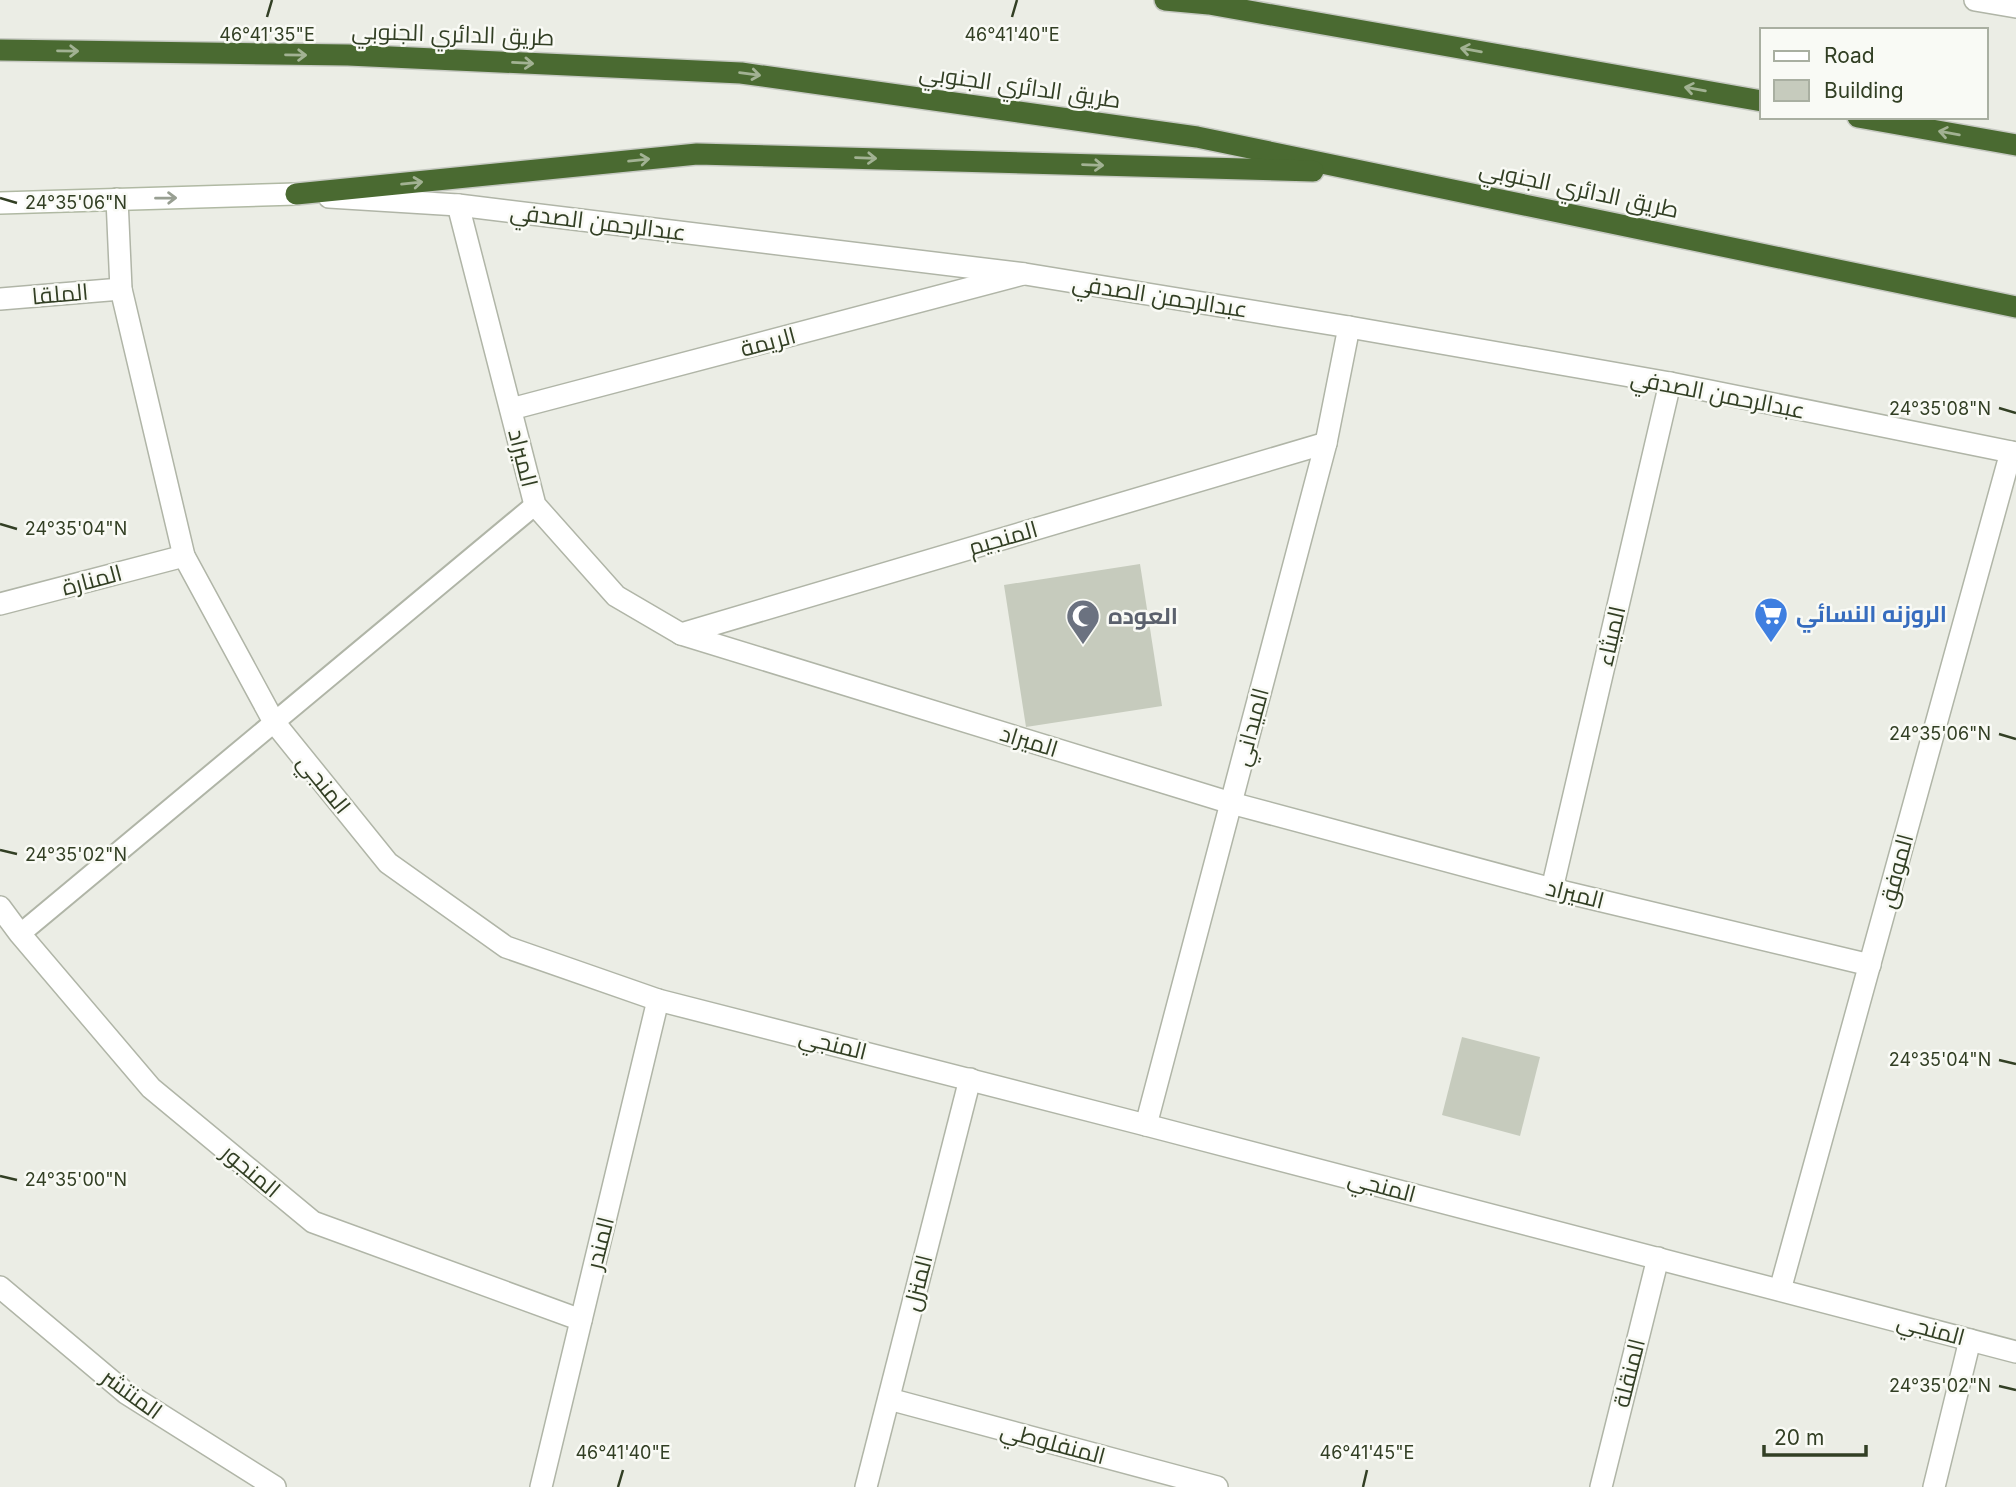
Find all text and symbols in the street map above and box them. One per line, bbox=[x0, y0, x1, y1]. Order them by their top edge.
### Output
street label: طريق الدائري الجنوبي bbox=[351, 16, 555, 56]
text: 46°41'35"E bbox=[219, 24, 315, 45]
text: 46°41'40"E bbox=[964, 24, 1060, 45]
legend bbox=[1760, 28, 1988, 119]
one-way arrow bbox=[1460, 43, 1483, 56]
text: Road bbox=[1824, 43, 1875, 68]
one-way arrow bbox=[56, 45, 79, 58]
one-way arrow bbox=[284, 48, 307, 62]
one-way arrow bbox=[511, 57, 534, 70]
street label: طريق الدائري الجنوبي bbox=[917, 58, 1122, 118]
one-way arrow bbox=[738, 68, 761, 81]
text: Building bbox=[1824, 78, 1904, 103]
one-way arrow bbox=[1684, 82, 1707, 95]
one-way arrow bbox=[1938, 126, 1961, 139]
one-way arrow bbox=[854, 152, 877, 165]
one-way arrow bbox=[627, 153, 650, 166]
street label: طريق الدائري الجنوبي bbox=[1476, 154, 1681, 228]
one-way arrow bbox=[1082, 158, 1105, 171]
one-way arrow bbox=[401, 176, 423, 189]
one-way arrow bbox=[154, 191, 177, 204]
text: 24°35'06"N bbox=[25, 192, 127, 213]
street label: عبدالرحمن الصدفي bbox=[508, 197, 688, 251]
street label: عبدالرحمن الصدفي bbox=[1070, 268, 1250, 328]
street label: الملقا bbox=[31, 278, 89, 310]
street label: الريمة bbox=[737, 321, 799, 363]
street label: عبدالرحمن الصدفي bbox=[1628, 363, 1808, 429]
text: 24°35'08"N bbox=[1889, 398, 1991, 419]
street label: الميراد bbox=[502, 426, 544, 490]
street label: المنجيم bbox=[965, 515, 1041, 563]
text: 24°35'04"N bbox=[25, 518, 127, 539]
street label: المنارة bbox=[59, 559, 125, 601]
supermarket icon: الروزنه النسائي bbox=[1752, 595, 1790, 644]
mosque icon: العوده bbox=[1064, 597, 1102, 646]
place label: الروزنه النسائي bbox=[1796, 600, 1947, 633]
place label: العوده bbox=[1108, 602, 1178, 630]
street label: الميثاء bbox=[1591, 603, 1631, 669]
street label: الميداني bbox=[1227, 685, 1279, 770]
street label: الميراد bbox=[997, 719, 1061, 763]
text: 24°35'06"N bbox=[1889, 723, 1991, 744]
street label: المنجي bbox=[288, 748, 357, 822]
street label: الموفق bbox=[1873, 831, 1919, 911]
text: 24°35'02"N bbox=[25, 844, 127, 865]
street label: الميراد bbox=[1543, 873, 1607, 915]
street label: المنجي bbox=[795, 1022, 870, 1070]
text: 24°35'04"N bbox=[1889, 1049, 1991, 1070]
street label: المنجور bbox=[214, 1137, 286, 1204]
street label: المنجي bbox=[1344, 1164, 1419, 1212]
text: 24°35'00"N bbox=[25, 1169, 127, 1190]
street label: المندر bbox=[580, 1214, 620, 1274]
street label: المنزل bbox=[898, 1252, 938, 1314]
street label: المنجي bbox=[1893, 1307, 1968, 1355]
street label: المنقلة bbox=[1607, 1336, 1651, 1410]
street label: المنتشر bbox=[95, 1362, 168, 1425]
text: 24°35'02"N bbox=[1889, 1375, 1991, 1396]
scale bar bbox=[1764, 1414, 1866, 1458]
street label: المنفلوطي bbox=[997, 1416, 1108, 1474]
text: 20 m bbox=[1774, 1425, 1824, 1450]
text: 46°41'40"E bbox=[575, 1442, 671, 1463]
text: 46°41'45"E bbox=[1320, 1442, 1414, 1463]

